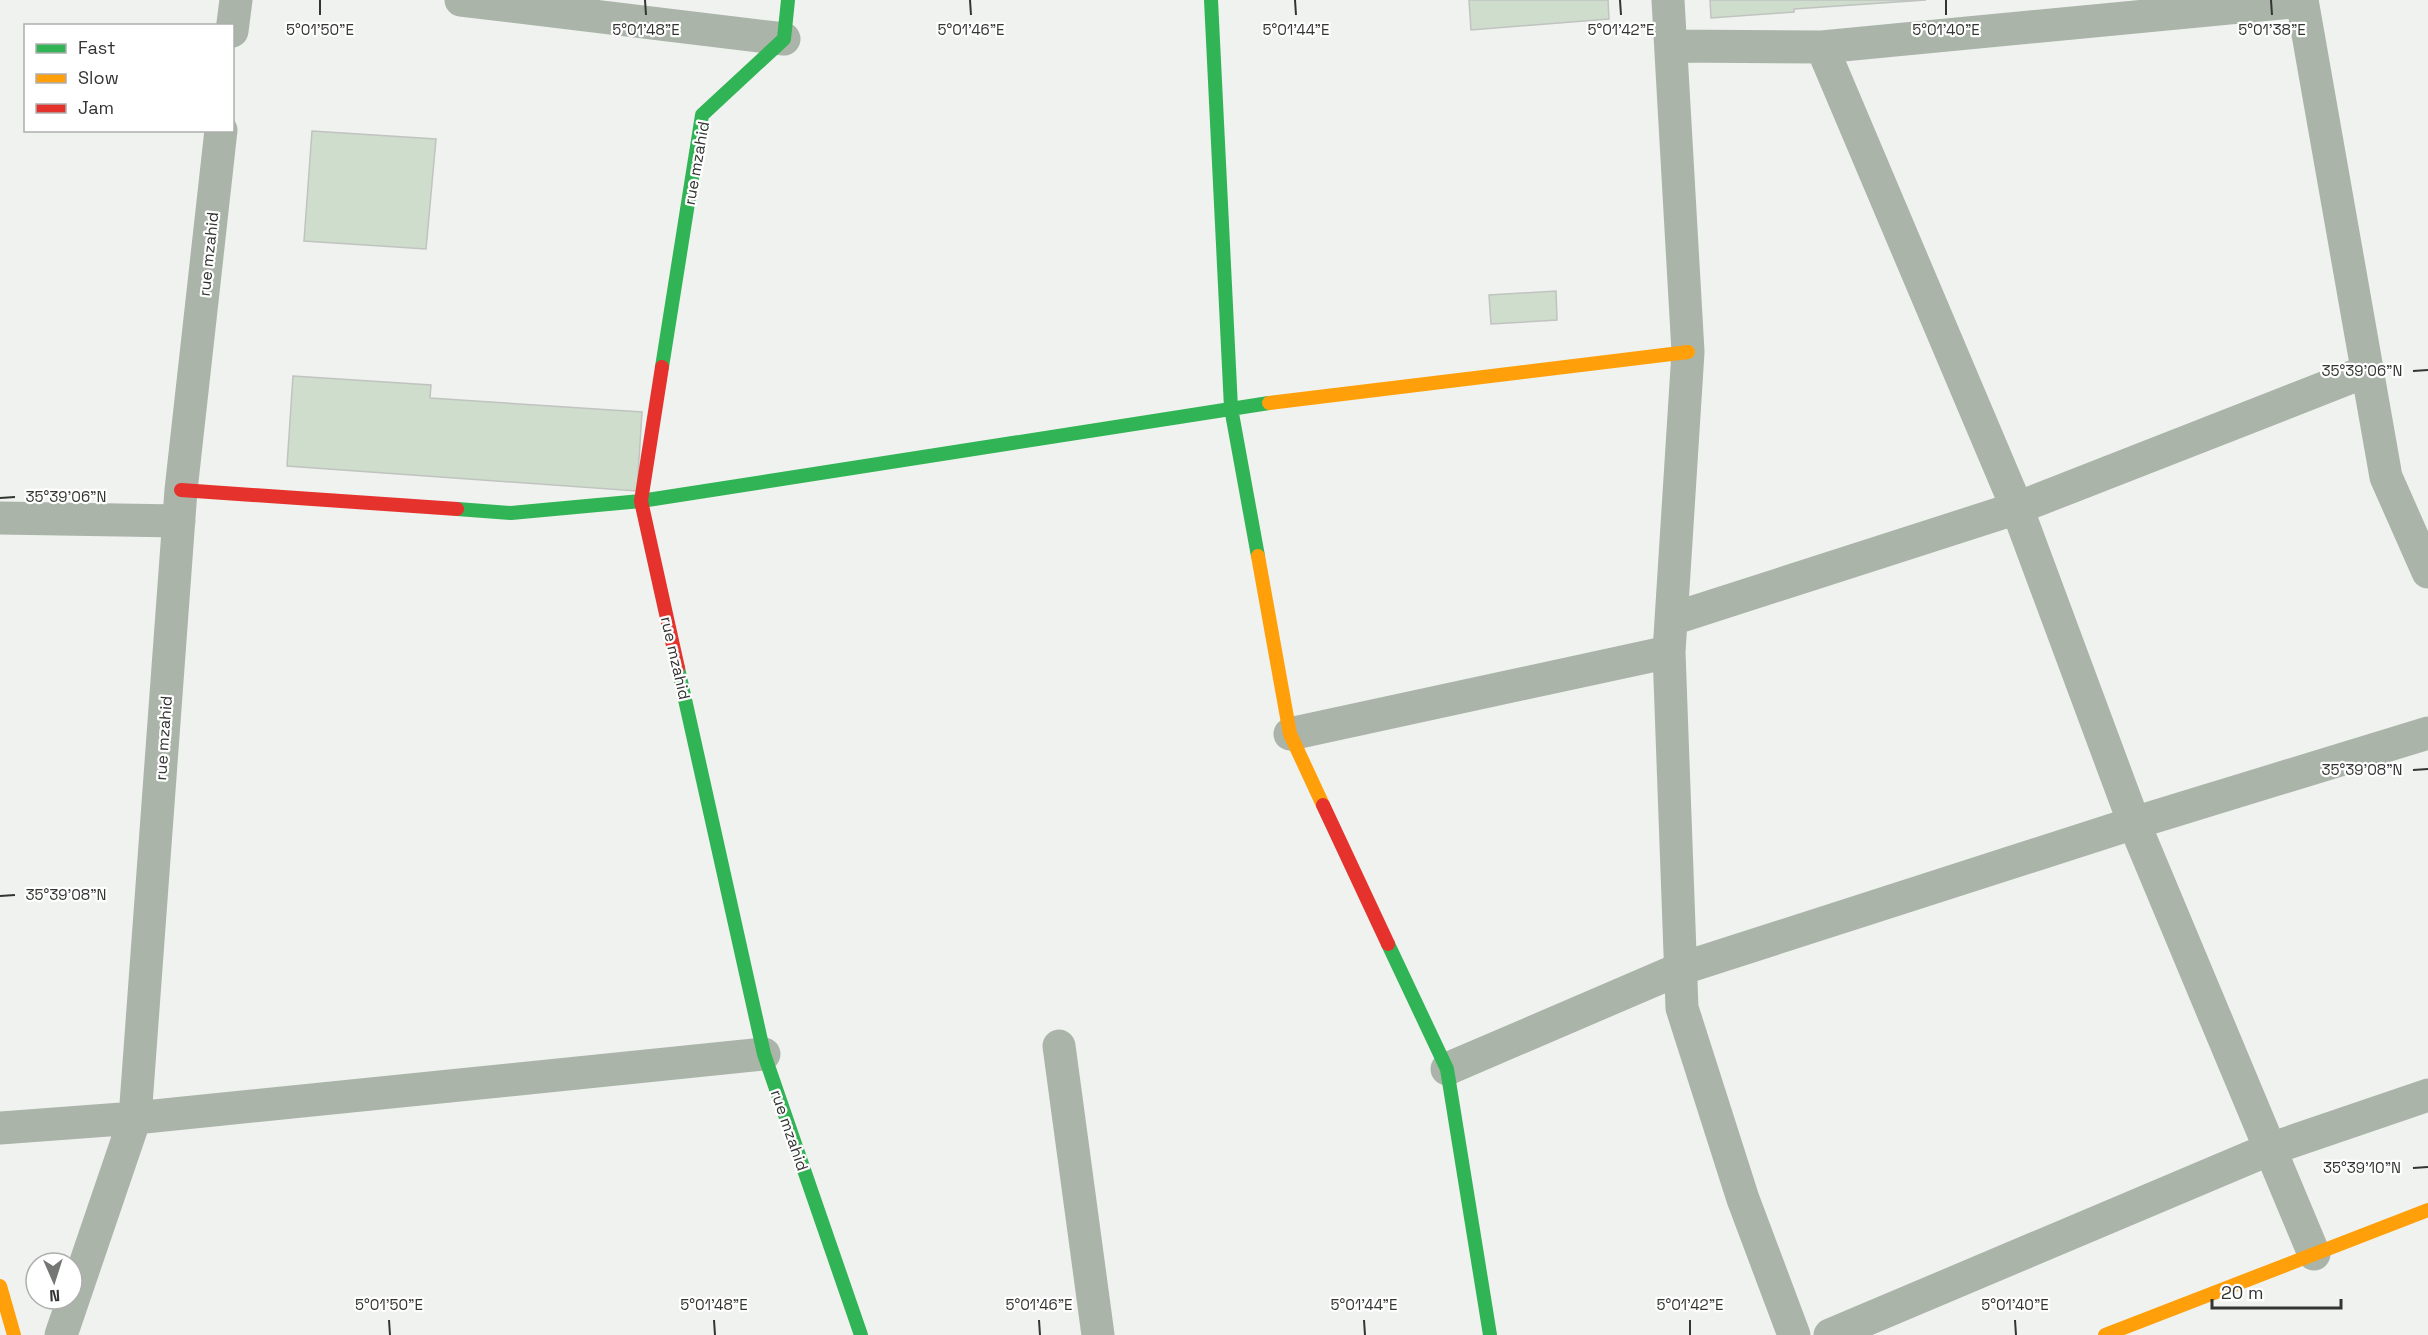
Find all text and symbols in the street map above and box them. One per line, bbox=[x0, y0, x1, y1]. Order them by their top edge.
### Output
text: 5°01'50"E bbox=[286, 20, 354, 39]
text: 5°01'48"E bbox=[612, 20, 680, 39]
text: 5°01'46"E bbox=[937, 20, 1005, 39]
text: 5°01'44"E bbox=[1263, 20, 1329, 39]
text: 5°01'42"E bbox=[1588, 20, 1654, 39]
text: 5°01'40"E bbox=[1912, 20, 1980, 39]
text: 5°01'38"E bbox=[2238, 20, 2306, 39]
legend bbox=[24, 24, 234, 132]
text: Fast bbox=[78, 36, 115, 59]
text: Slow bbox=[78, 66, 119, 89]
text: Jam bbox=[78, 96, 114, 119]
street label: rue mzahid bbox=[679, 120, 714, 207]
street label: rue mzahid bbox=[194, 211, 223, 297]
text: 35°39'06"N bbox=[2322, 361, 2402, 380]
text: 35°39'06"N bbox=[26, 487, 106, 506]
street label: rue mzahid bbox=[656, 614, 695, 702]
street label: rue mzahid bbox=[150, 695, 177, 781]
text: 35°39'08"N bbox=[2321, 760, 2403, 779]
text: 35°39'08"N bbox=[25, 885, 107, 904]
street label: rue mzahid bbox=[766, 1087, 813, 1174]
text: 35°39'10"N bbox=[2323, 1158, 2401, 1177]
north arrow bbox=[24, 1251, 84, 1311]
scale bar bbox=[2212, 1272, 2341, 1310]
text: 20 m bbox=[2221, 1281, 2264, 1304]
text: N bbox=[49, 1285, 61, 1306]
text: 5°01'50"E bbox=[355, 1295, 423, 1314]
text: 5°01'48"E bbox=[680, 1295, 748, 1314]
text: 5°01'46"E bbox=[1005, 1295, 1073, 1314]
text: 5°01'44"E bbox=[1331, 1295, 1397, 1314]
text: 5°01'42"E bbox=[1657, 1295, 1723, 1314]
text: 5°01'40"E bbox=[1981, 1295, 2049, 1314]

